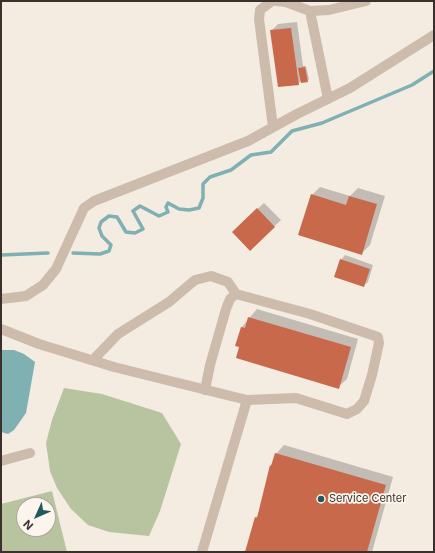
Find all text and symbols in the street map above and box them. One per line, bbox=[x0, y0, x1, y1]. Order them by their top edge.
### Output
place label: Service Center bbox=[329, 492, 406, 506]
marker: Service Center bbox=[316, 494, 326, 504]
north arrow bbox=[16, 497, 56, 537]
text: N bbox=[20, 517, 36, 533]

